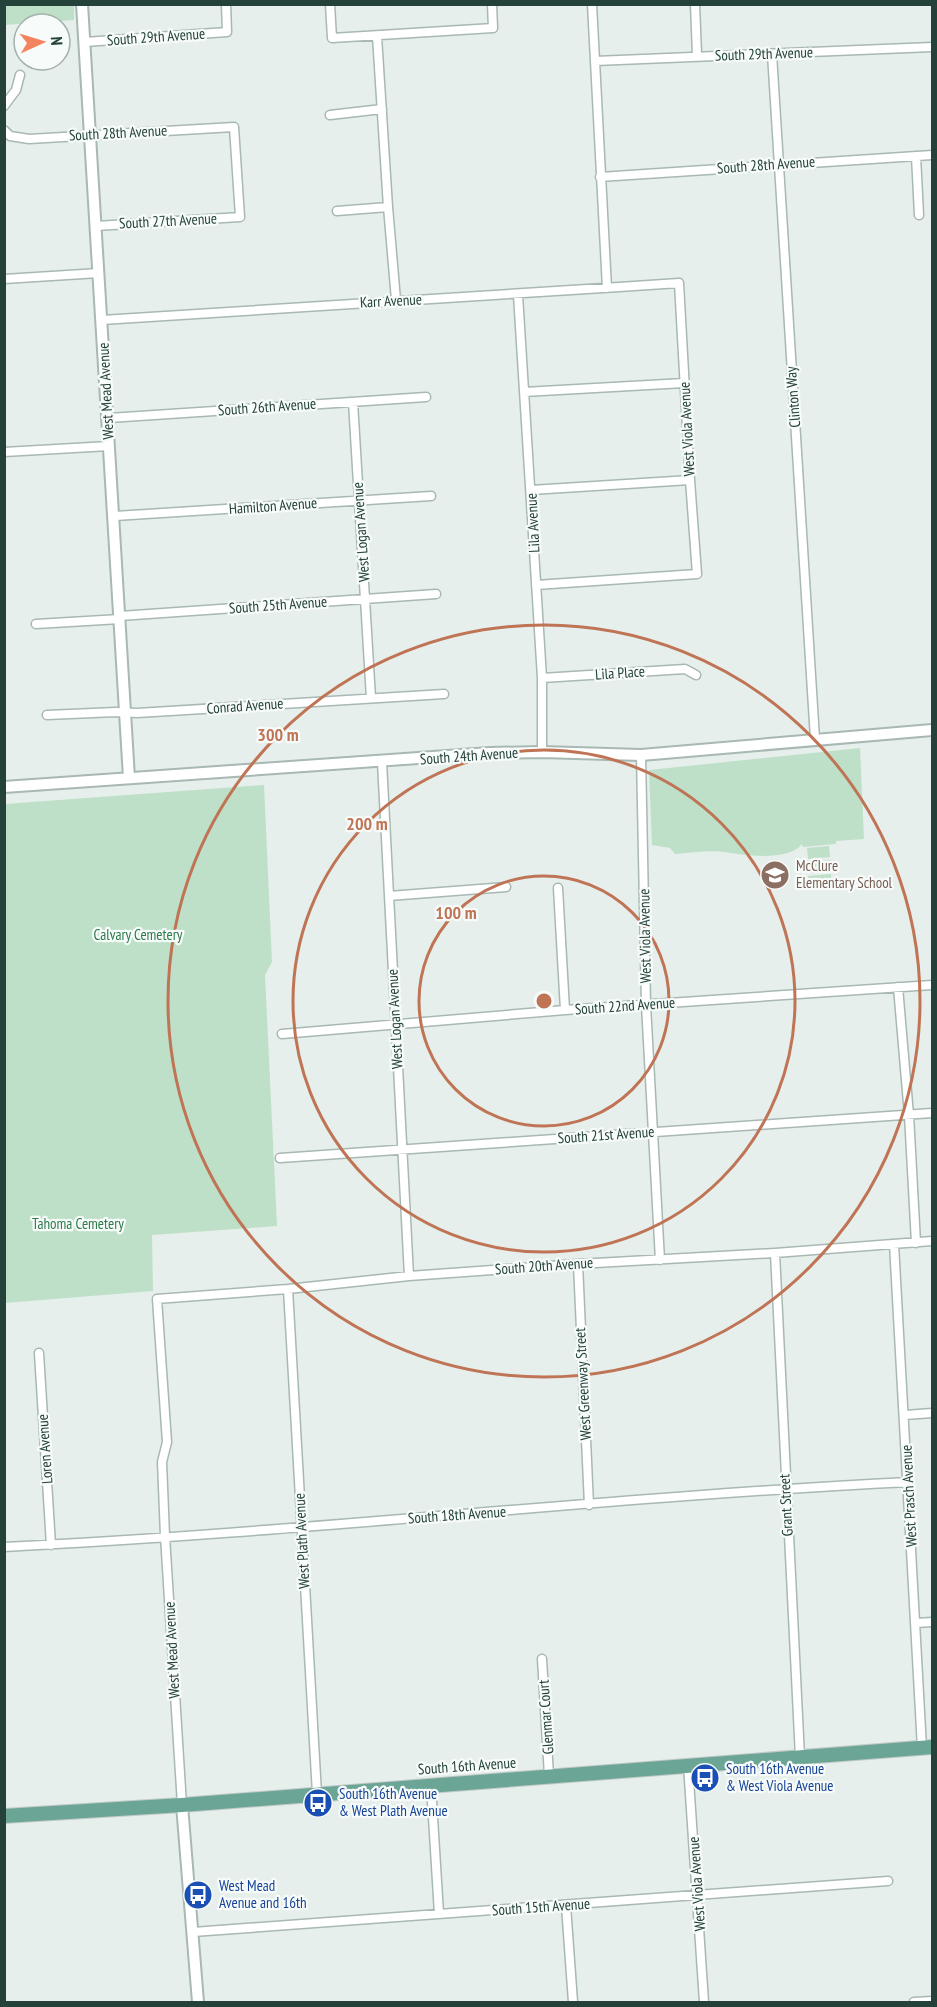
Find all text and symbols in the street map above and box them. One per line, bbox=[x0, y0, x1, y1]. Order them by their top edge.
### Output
north arrow bbox=[12, 12, 72, 72]
street label: South 29th Avenue bbox=[106, 24, 206, 49]
text: N bbox=[47, 36, 67, 46]
street label: South 29th Avenue bbox=[715, 42, 813, 65]
street label: South 28th Avenue bbox=[68, 120, 168, 145]
street label: South 28th Avenue bbox=[716, 152, 816, 177]
street label: South 27th Avenue bbox=[118, 208, 217, 233]
street label: Karr Avenue bbox=[360, 289, 422, 312]
street label: West Mead Avenue bbox=[93, 342, 118, 440]
street label: Clinton Way bbox=[781, 365, 804, 428]
street label: West Viola Avenue bbox=[675, 381, 698, 477]
street label: South 26th Avenue bbox=[217, 394, 317, 419]
street label: West Logan Avenue bbox=[348, 482, 373, 583]
street label: Hamilton Avenue bbox=[228, 493, 318, 518]
street label: Lila Avenue bbox=[521, 493, 544, 553]
street label: South 25th Avenue bbox=[228, 592, 328, 617]
street label: Lila Place bbox=[595, 661, 645, 684]
street label: Conrad Avenue bbox=[206, 693, 284, 718]
text: 300 m bbox=[257, 723, 299, 746]
street label: South 24th Avenue bbox=[419, 743, 519, 768]
text: 200 m bbox=[346, 812, 388, 835]
place label: McClure Elementary School bbox=[796, 856, 893, 892]
school or university icon: McClure Elementary School bbox=[759, 859, 791, 891]
street label: West Viola Avenue bbox=[634, 889, 655, 983]
text: 100 m bbox=[435, 901, 477, 924]
park label: Calvary Cemetery bbox=[93, 925, 183, 944]
street label: West Logan Avenue bbox=[382, 969, 407, 1069]
centre of rings bbox=[534, 991, 554, 1011]
street label: South 22nd Avenue bbox=[574, 993, 676, 1018]
street label: South 21st Avenue bbox=[557, 1122, 655, 1147]
park label: Tahoma Cemetery bbox=[32, 1214, 124, 1233]
street label: South 20th Avenue bbox=[494, 1253, 594, 1278]
street label: West Greenway Street bbox=[570, 1327, 595, 1441]
street label: Loren Avenue bbox=[33, 1414, 56, 1484]
street label: West Prasch Avenue bbox=[896, 1444, 921, 1548]
street label: Grant Street bbox=[774, 1473, 797, 1537]
street label: West Plath Avenue bbox=[290, 1493, 313, 1589]
street label: South 18th Avenue bbox=[407, 1502, 507, 1527]
street label: West Mead Avenue bbox=[159, 1601, 184, 1699]
street label: Glenmar Court bbox=[533, 1679, 558, 1755]
street label: South 16th Avenue bbox=[417, 1753, 517, 1778]
place label: South 16th Avenue & West Viola Avenue bbox=[726, 1759, 833, 1795]
bus stop icon: South 16th Avenue & West Viola Avenue bbox=[689, 1762, 721, 1794]
place label: South 16th Avenue & West Plath Avenue bbox=[339, 1784, 448, 1820]
bus stop icon: South 16th Avenue & West Plath Avenue bbox=[302, 1787, 334, 1819]
street label: West Viola Avenue bbox=[684, 1836, 709, 1932]
place label: West Mead Avenue and 16th bbox=[219, 1876, 307, 1912]
bus stop icon: West Mead Avenue and 16th bbox=[182, 1879, 214, 1911]
street label: South 15th Avenue bbox=[491, 1894, 591, 1919]

